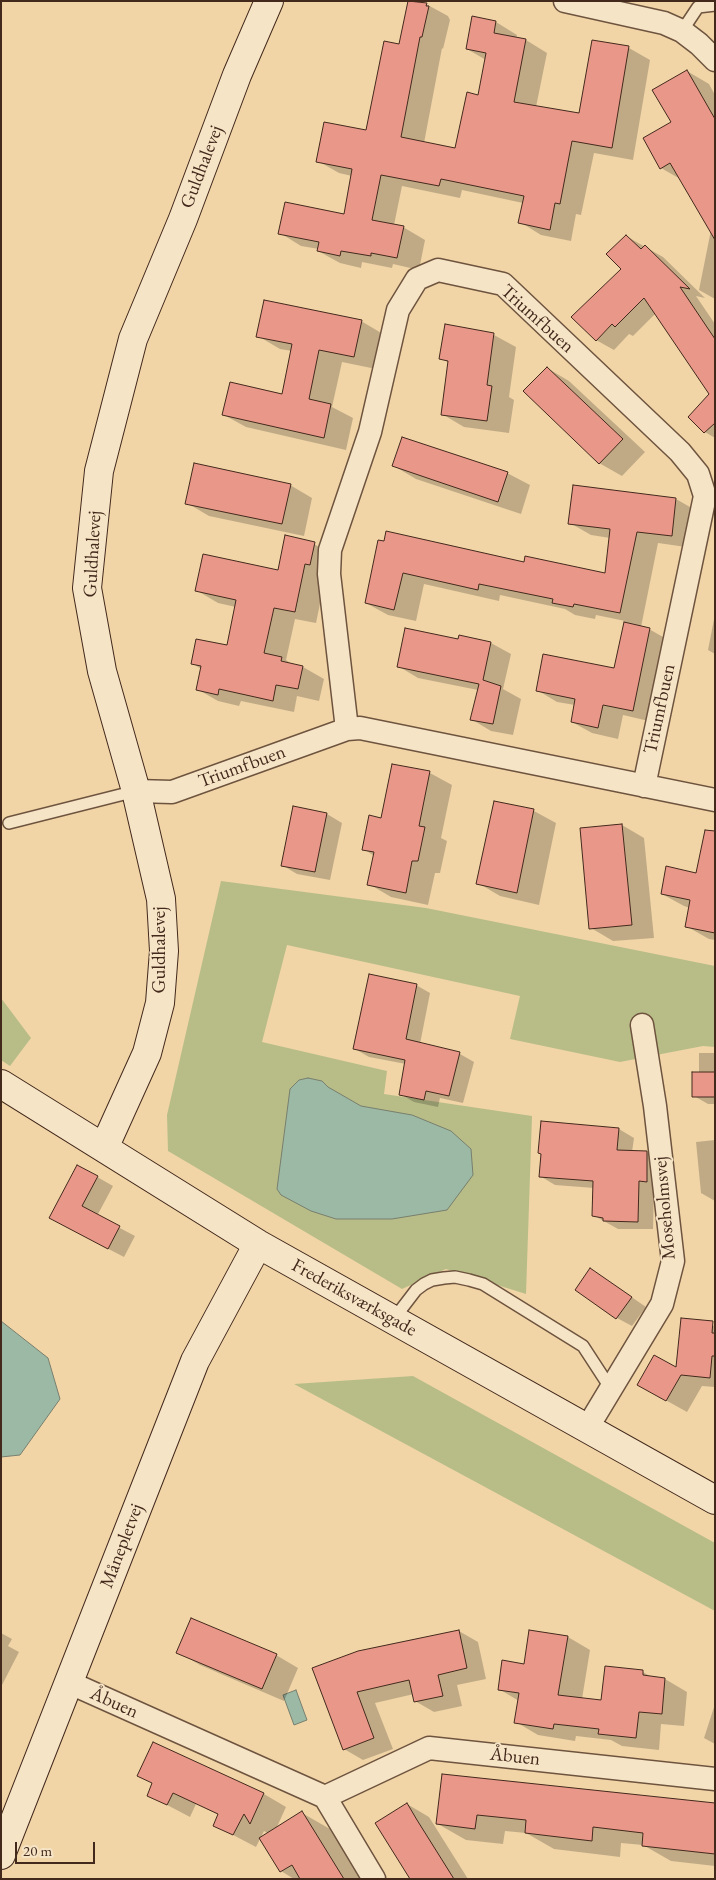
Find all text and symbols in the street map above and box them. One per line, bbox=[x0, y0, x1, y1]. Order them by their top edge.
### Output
street label: Guldhalevej bbox=[176, 122, 228, 212]
street label: Triumfbuen bbox=[495, 280, 579, 358]
street label: Guldhalevej bbox=[79, 510, 107, 598]
street label: Triumfbuen bbox=[639, 662, 681, 756]
street label: Triumfbuen bbox=[195, 741, 289, 793]
street label: Guldhalevej bbox=[149, 907, 171, 993]
street label: Moseholmsvej bbox=[649, 1155, 681, 1261]
street label: Frederiksværksgade bbox=[288, 1254, 420, 1342]
street label: Månepletvej bbox=[95, 1500, 149, 1592]
street label: Åbuen bbox=[86, 1682, 142, 1724]
street label: Åbuen bbox=[489, 1743, 541, 1771]
scale bar bbox=[18, 1832, 98, 1864]
text: 20 m bbox=[23, 1841, 52, 1860]

